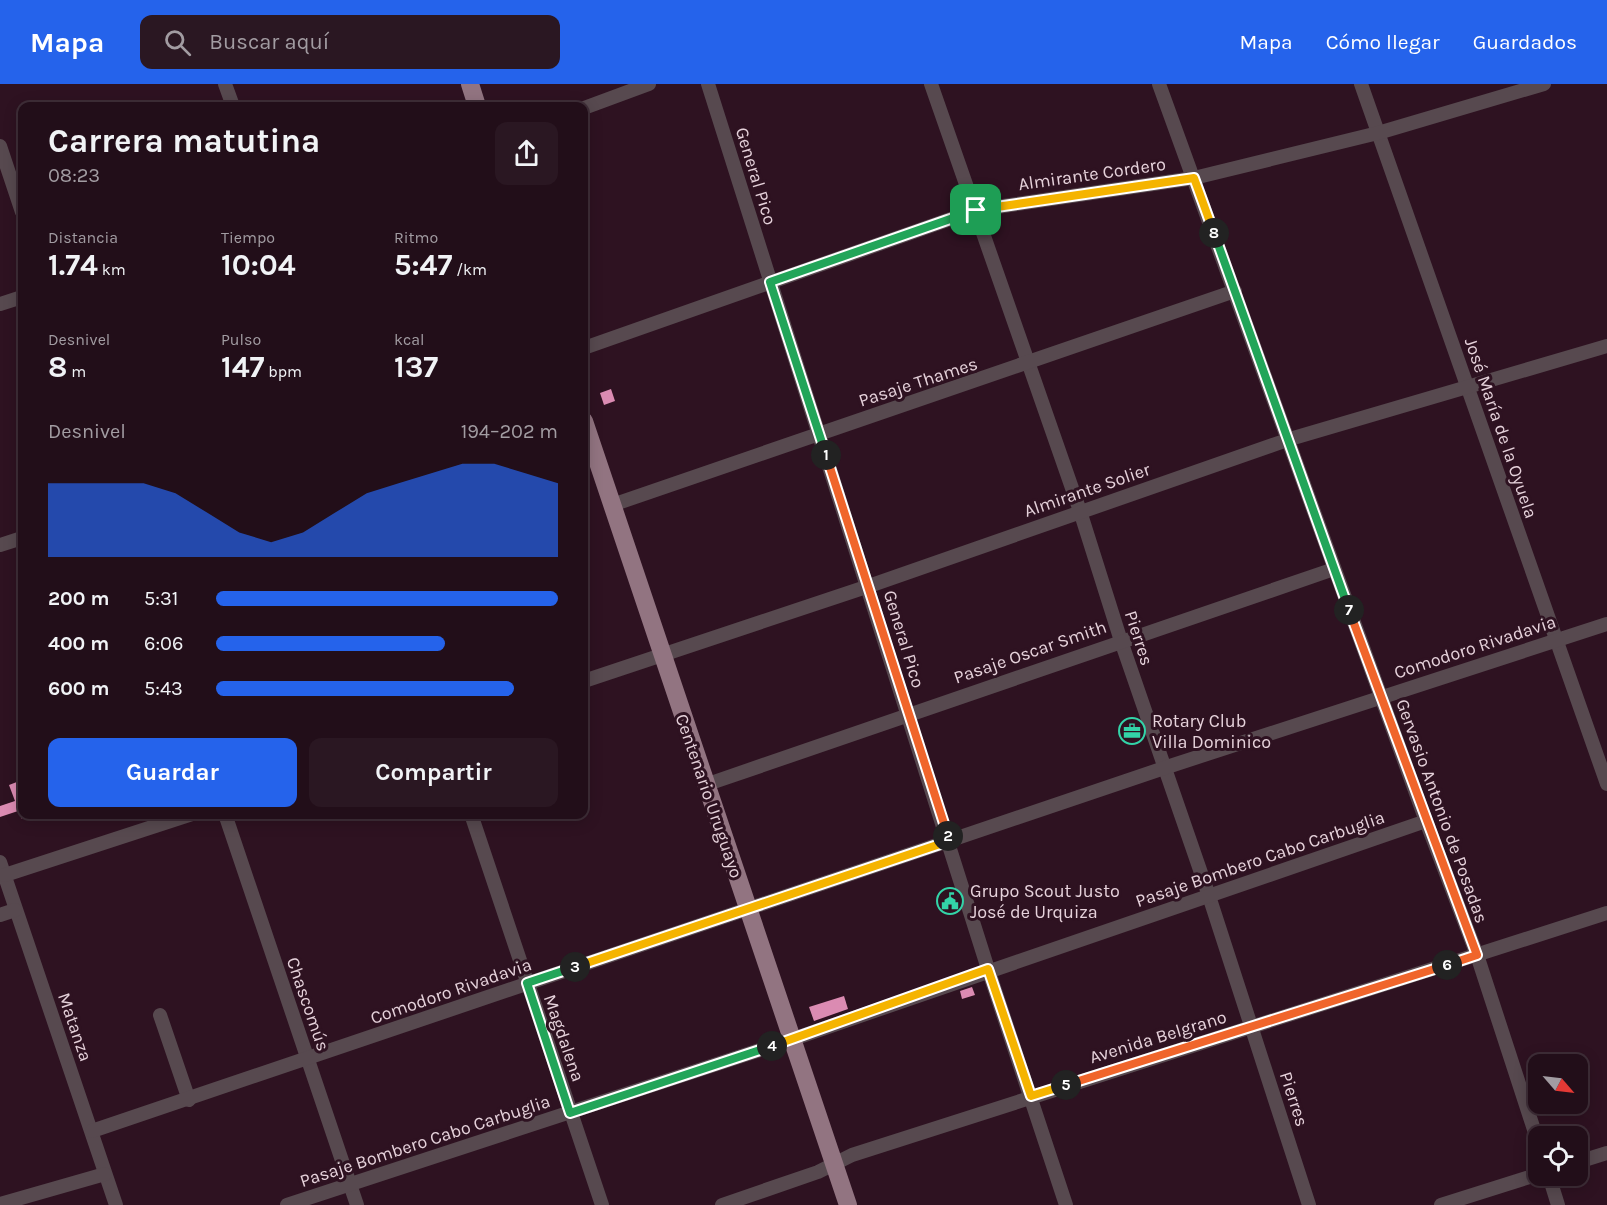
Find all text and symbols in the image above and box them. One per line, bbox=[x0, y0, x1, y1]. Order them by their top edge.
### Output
search box bbox=[140, 15, 560, 69]
text: Mapa bbox=[30, 26, 104, 59]
icon: search bbox=[161, 26, 194, 59]
text: Buscar aquí bbox=[209, 29, 329, 55]
text: Mapa bbox=[1239, 30, 1293, 54]
text: Cómo llegar bbox=[1326, 30, 1440, 54]
text: Guardados bbox=[1473, 30, 1577, 54]
text: Carrera matutina bbox=[48, 122, 320, 160]
button: share bbox=[495, 122, 558, 185]
street label: General Pico bbox=[731, 124, 781, 228]
street label: Almirante Cordero bbox=[1017, 153, 1167, 195]
text: 08:23 bbox=[48, 164, 100, 187]
pin bbox=[950, 184, 1001, 235]
icon: arrive bbox=[959, 193, 992, 226]
pin: 8 bbox=[1199, 218, 1229, 248]
text: 8 bbox=[1209, 223, 1219, 242]
text: Distancia bbox=[48, 228, 118, 247]
text: Tiempo bbox=[221, 228, 275, 247]
text: Ritmo bbox=[394, 228, 438, 247]
text: 1.74 bbox=[48, 247, 98, 283]
text: 10:04 bbox=[221, 247, 296, 283]
text: 5:47 bbox=[394, 247, 452, 283]
text: km bbox=[98, 260, 126, 279]
text: /km bbox=[452, 260, 487, 279]
text: Desnivel bbox=[48, 330, 110, 349]
text: Pulso bbox=[221, 330, 261, 349]
text: kcal bbox=[394, 330, 425, 349]
street label: José María de la Oyuela bbox=[1460, 335, 1542, 521]
text: 8 bbox=[48, 349, 67, 385]
text: 147 bbox=[221, 349, 264, 385]
text: 137 bbox=[394, 349, 438, 385]
street label: Pasaje Thames bbox=[856, 352, 980, 412]
text: m bbox=[67, 362, 86, 381]
text: bpm bbox=[264, 362, 302, 381]
text: Desnivel bbox=[48, 420, 126, 443]
text: 194–202 m bbox=[461, 420, 558, 443]
pin: 1 bbox=[811, 440, 841, 470]
text: 1 bbox=[823, 445, 829, 464]
street label: Almirante Solier bbox=[1021, 458, 1153, 522]
text: 200 m bbox=[48, 587, 109, 610]
text: 5:31 bbox=[144, 587, 178, 610]
street label: General Pico bbox=[879, 587, 929, 691]
pin: 7 bbox=[1334, 595, 1364, 625]
text: 7 bbox=[1345, 600, 1353, 619]
street label: Pierres bbox=[1120, 608, 1158, 668]
street label: Comodoro Rivadavia bbox=[1391, 610, 1559, 684]
street label: Pasaje Oscar Smith bbox=[951, 616, 1109, 688]
text: 400 m bbox=[48, 632, 109, 655]
text: 6:06 bbox=[144, 632, 183, 655]
text: 600 m bbox=[48, 677, 109, 700]
text: 5:43 bbox=[144, 677, 183, 700]
street label: Gervasio Antonio de Posadas bbox=[1391, 696, 1493, 926]
place label: Rotary Club Villa Dominico bbox=[1152, 710, 1271, 753]
street label: Centenario Uruguayo bbox=[671, 711, 747, 881]
office icon: Rotary Club Villa Dominico bbox=[1117, 716, 1147, 746]
button: Guardar bbox=[48, 738, 297, 807]
button: Compartir bbox=[309, 738, 558, 807]
street label: Pasaje Bombero Cabo Carbuglia bbox=[1133, 806, 1387, 912]
pin: 2 bbox=[933, 821, 963, 851]
text: 2 bbox=[943, 826, 953, 845]
place label: Grupo Scout Justo José de Urquiza bbox=[970, 880, 1120, 923]
public building icon: Grupo Scout Justo José de Urquiza bbox=[935, 886, 965, 916]
pin: 6 bbox=[1432, 950, 1462, 980]
pin: 3 bbox=[560, 952, 590, 982]
street label: Comodoro Rivadavia bbox=[368, 953, 534, 1029]
street label: Chascomús bbox=[282, 954, 334, 1054]
text: 6 bbox=[1442, 955, 1452, 974]
text: 3 bbox=[570, 957, 580, 976]
street label: Matanza bbox=[53, 990, 97, 1064]
street label: Magdalena bbox=[539, 991, 589, 1085]
street label: Avenida Belgrano bbox=[1087, 1006, 1229, 1068]
pin: 4 bbox=[757, 1031, 787, 1061]
text: 4 bbox=[767, 1036, 777, 1055]
north arrow bbox=[1528, 1054, 1588, 1114]
map controls bbox=[1528, 1054, 1588, 1186]
street label: Pierres bbox=[1275, 1069, 1313, 1129]
pin: 5 bbox=[1051, 1070, 1081, 1100]
text: 5 bbox=[1061, 1075, 1071, 1094]
street label: Pasaje Bombero Cabo Carbuglia bbox=[297, 1090, 553, 1192]
button: locate bbox=[1528, 1126, 1588, 1186]

